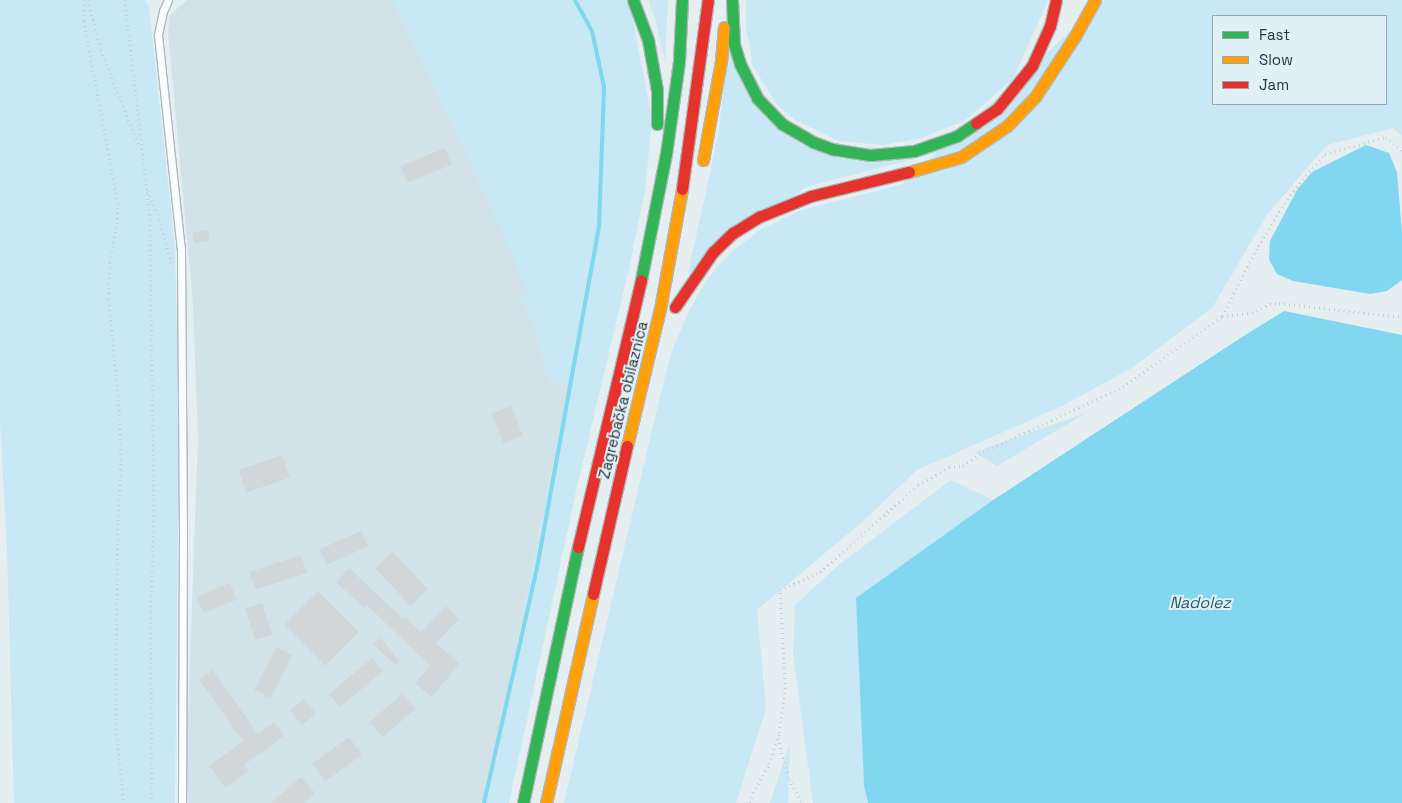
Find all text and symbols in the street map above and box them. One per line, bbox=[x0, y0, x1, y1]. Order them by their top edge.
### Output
legend bbox=[1212, 15, 1387, 105]
text: Fast bbox=[1259, 25, 1290, 44]
text: Slow bbox=[1259, 50, 1293, 69]
text: Jam bbox=[1259, 75, 1289, 94]
street label: Zagrebačka obilaznica bbox=[595, 319, 651, 481]
water label: Nadolez bbox=[1169, 593, 1231, 613]

